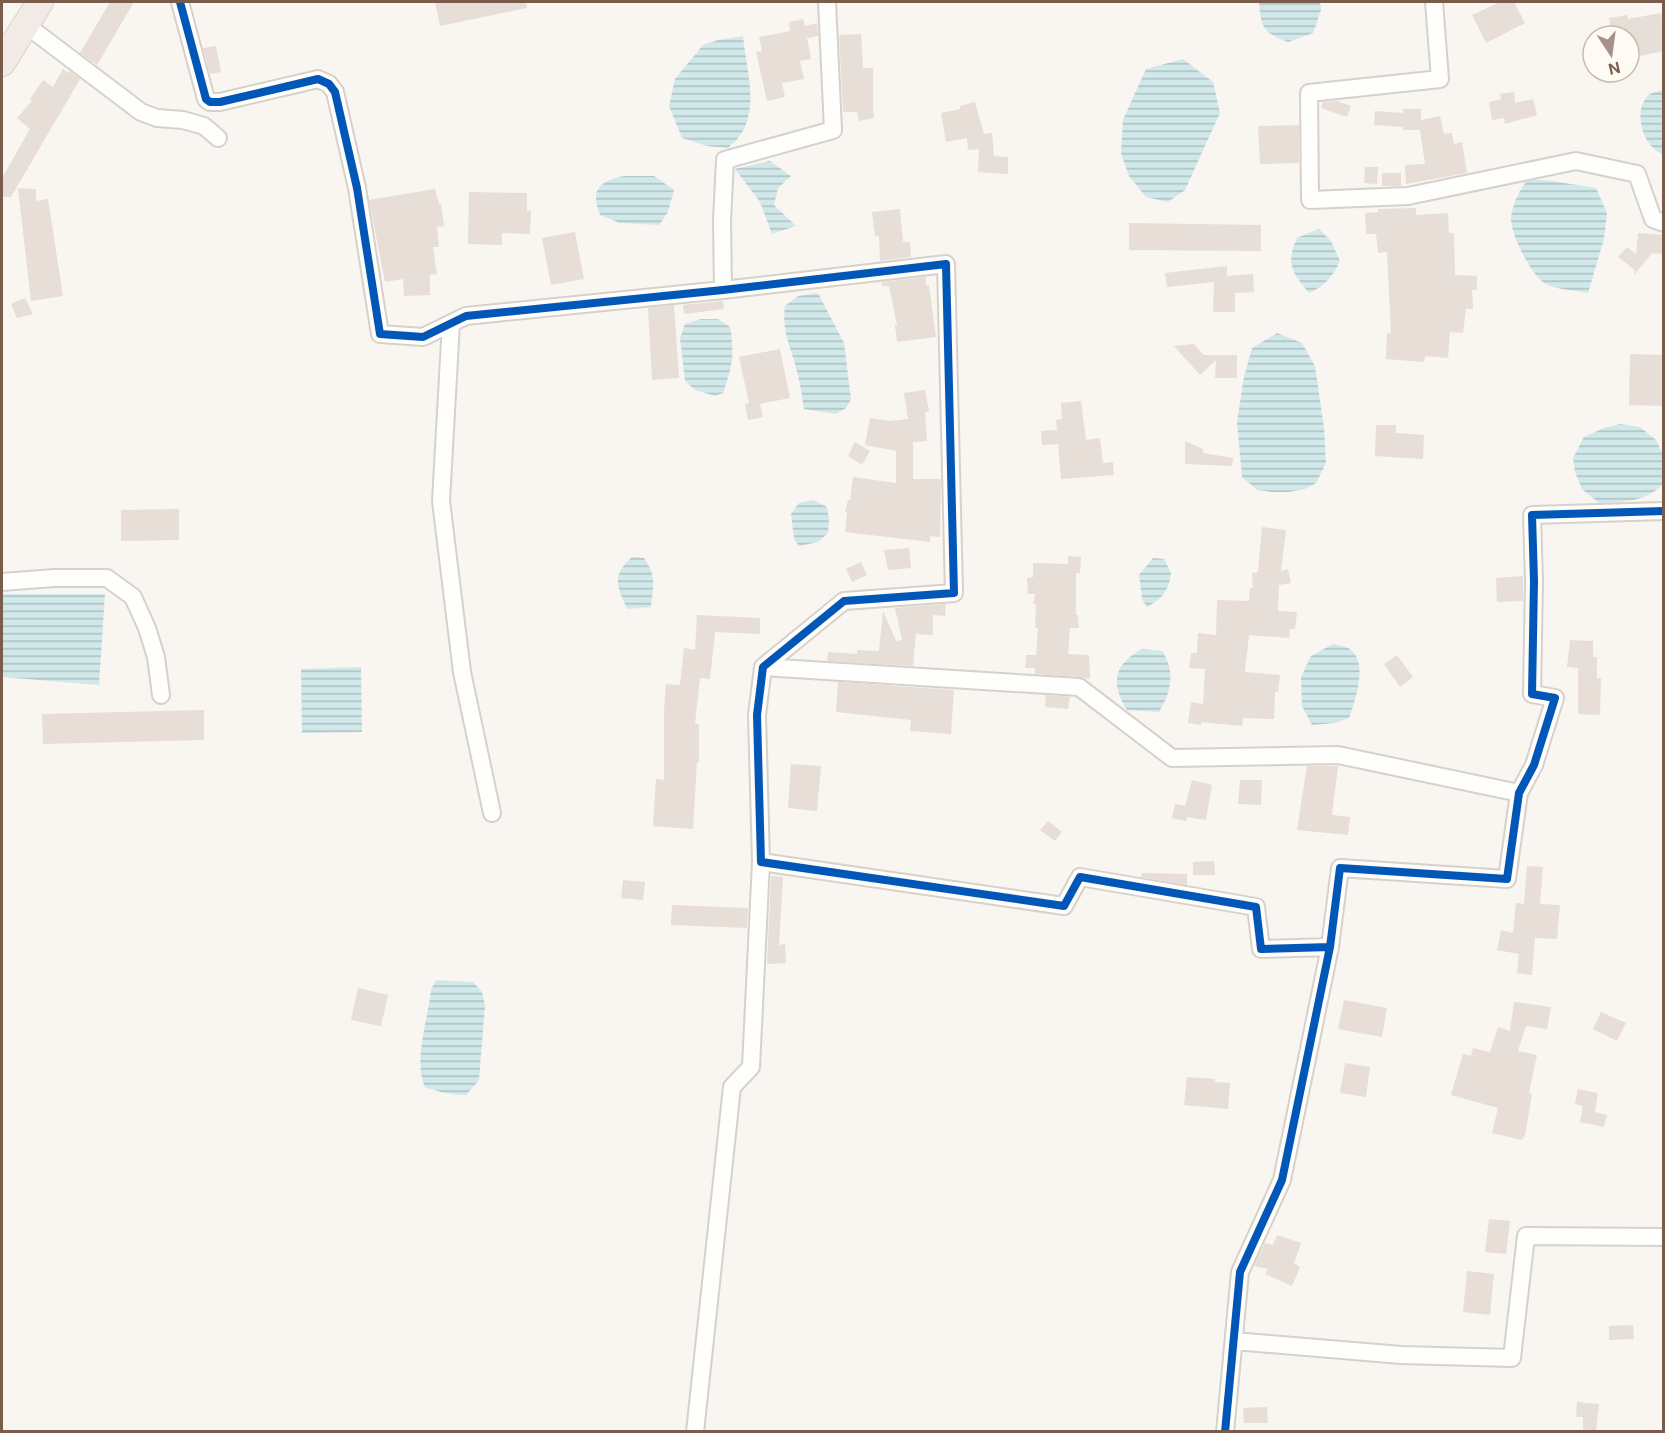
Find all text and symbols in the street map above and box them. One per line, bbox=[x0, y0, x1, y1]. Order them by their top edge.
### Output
north arrow bbox=[1581, 24, 1641, 84]
text: N bbox=[1606, 57, 1622, 80]

